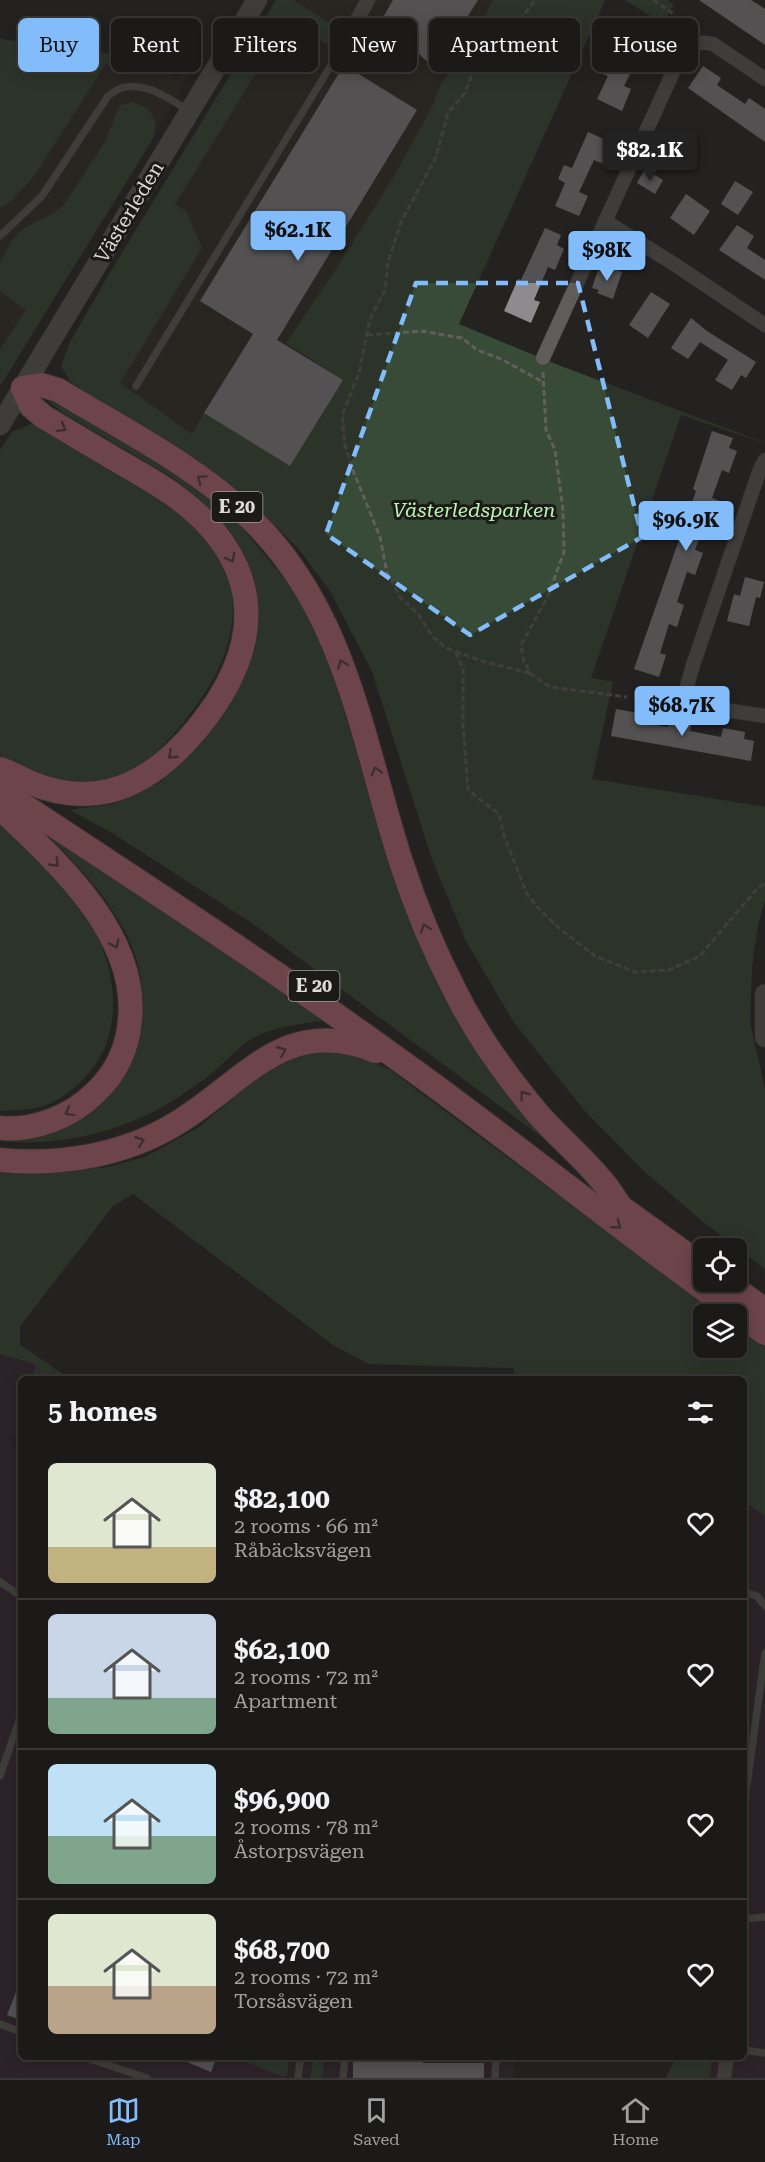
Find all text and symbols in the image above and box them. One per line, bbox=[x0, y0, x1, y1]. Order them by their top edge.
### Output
chip: Buy bbox=[18, 18, 99, 72]
chip: Rent bbox=[111, 18, 201, 72]
chip: Filters bbox=[213, 18, 318, 72]
chip: New bbox=[330, 18, 417, 72]
chip: Apartment bbox=[429, 18, 580, 72]
chip: House bbox=[592, 18, 698, 72]
pin: $82.1K bbox=[601, 131, 699, 182]
text: $82.1K bbox=[617, 138, 683, 162]
street label: Västerleden bbox=[89, 157, 169, 267]
pin: $62.1K bbox=[249, 211, 347, 262]
text: $62.1K bbox=[265, 218, 331, 242]
pin: $98K bbox=[571, 231, 643, 282]
text: $98K bbox=[582, 238, 632, 262]
one-way arrow bbox=[56, 421, 66, 433]
one-way arrow bbox=[196, 475, 207, 486]
road number: E 20 bbox=[212, 492, 262, 522]
park label: Västerledsparken bbox=[393, 498, 555, 522]
pin: $96.9K bbox=[637, 501, 735, 552]
text: $96.9K bbox=[653, 508, 719, 532]
one-way arrow bbox=[224, 552, 235, 562]
one-way arrow bbox=[337, 659, 350, 670]
pin: $68.7K bbox=[633, 686, 731, 737]
text: $68.7K bbox=[649, 693, 715, 717]
one-way arrow bbox=[169, 748, 179, 759]
one-way arrow bbox=[370, 766, 383, 776]
one-way arrow bbox=[48, 856, 59, 867]
one-way arrow bbox=[420, 923, 433, 934]
one-way arrow bbox=[107, 937, 119, 948]
road number: E 20 bbox=[288, 971, 340, 1001]
one-way arrow bbox=[276, 1046, 287, 1058]
one-way arrow bbox=[520, 1091, 531, 1102]
one-way arrow bbox=[65, 1105, 75, 1117]
one-way arrow bbox=[133, 1136, 144, 1148]
one-way arrow bbox=[610, 1217, 621, 1228]
map controls bbox=[693, 1238, 747, 1358]
button: locate bbox=[693, 1238, 747, 1292]
button: layers bbox=[693, 1304, 747, 1358]
icon: filters bbox=[684, 1396, 717, 1429]
text: 5 homes bbox=[48, 1397, 157, 1427]
text: $82,100 bbox=[234, 1484, 330, 1514]
icon: home bbox=[96, 1487, 168, 1559]
icon: heart bbox=[684, 1507, 717, 1540]
text: 2 rooms · 66 m² bbox=[234, 1514, 378, 1538]
text: Råbäcksvägen bbox=[234, 1538, 372, 1562]
text: $62,100 bbox=[234, 1635, 330, 1665]
icon: home bbox=[96, 1638, 168, 1710]
icon: heart bbox=[684, 1658, 717, 1691]
text: 2 rooms · 72 m² bbox=[234, 1665, 378, 1689]
text: Apartment bbox=[234, 1689, 337, 1713]
text: $96,900 bbox=[234, 1785, 330, 1815]
icon: home bbox=[96, 1788, 168, 1860]
icon: heart bbox=[684, 1808, 717, 1841]
text: 2 rooms · 78 m² bbox=[234, 1815, 378, 1839]
text: Åstorpsvägen bbox=[234, 1839, 365, 1863]
text: $68,700 bbox=[234, 1935, 330, 1965]
icon: home bbox=[96, 1938, 168, 2010]
icon: heart bbox=[684, 1958, 717, 1991]
text: 2 rooms · 72 m² bbox=[234, 1965, 378, 1989]
text: Torsåsvägen bbox=[234, 1989, 353, 2013]
tab: Map bbox=[106, 2094, 141, 2149]
tab: Saved bbox=[353, 2094, 400, 2149]
tab: Home bbox=[612, 2094, 659, 2149]

